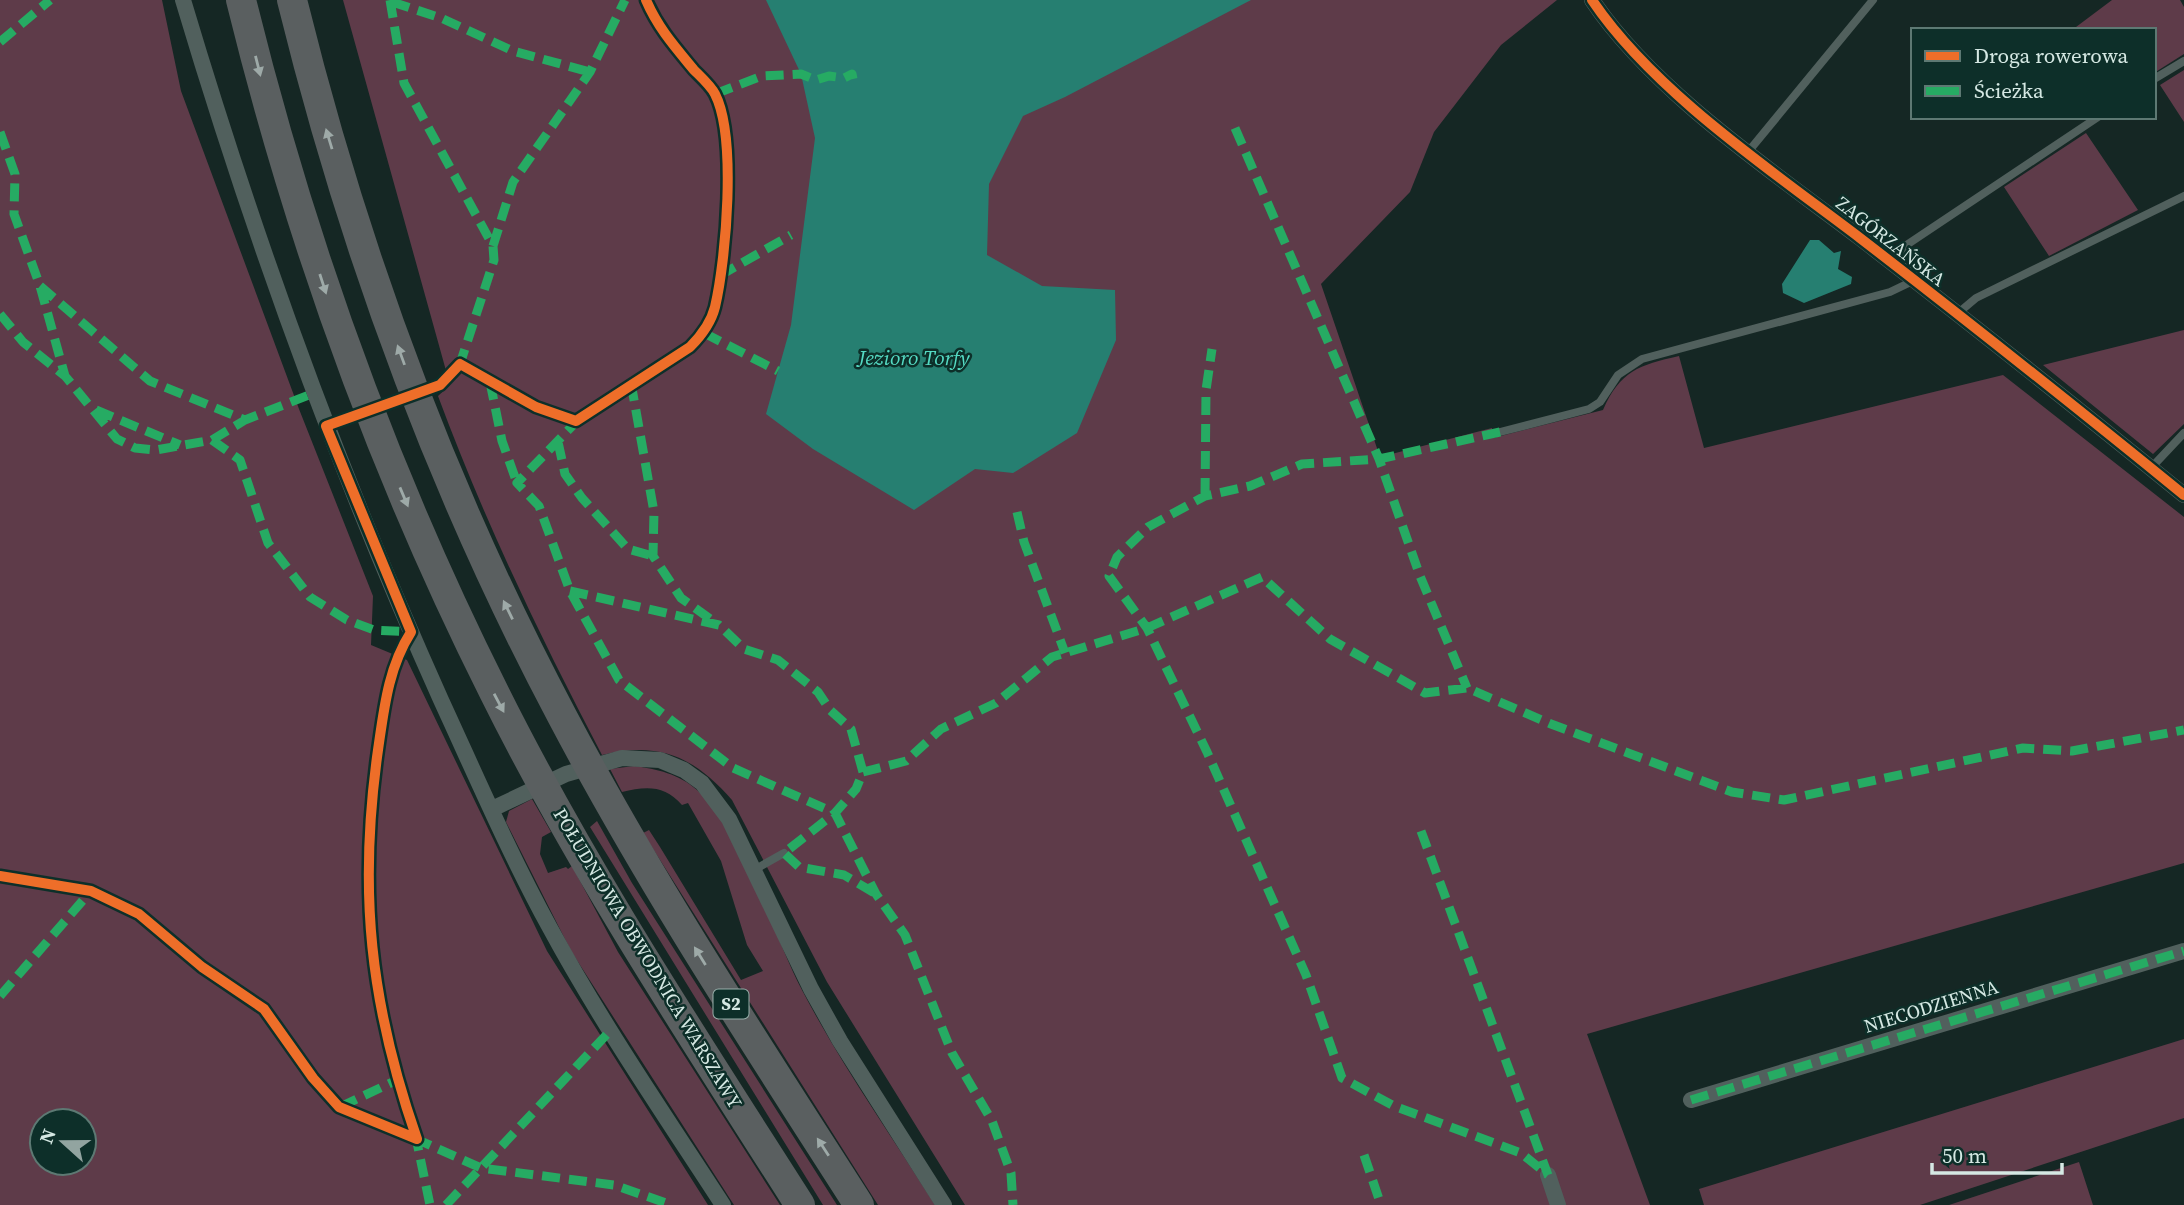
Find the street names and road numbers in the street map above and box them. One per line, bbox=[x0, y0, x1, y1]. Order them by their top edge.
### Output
street label: ZAGÓRZAŃSKA bbox=[1831, 190, 1952, 292]
street label: POŁUDNIOWA OBWODNICA WARSZAWY bbox=[548, 803, 748, 1113]
street label: NIECODZIENNA bbox=[1861, 973, 2002, 1039]
road number: S2 bbox=[714, 989, 748, 1018]

